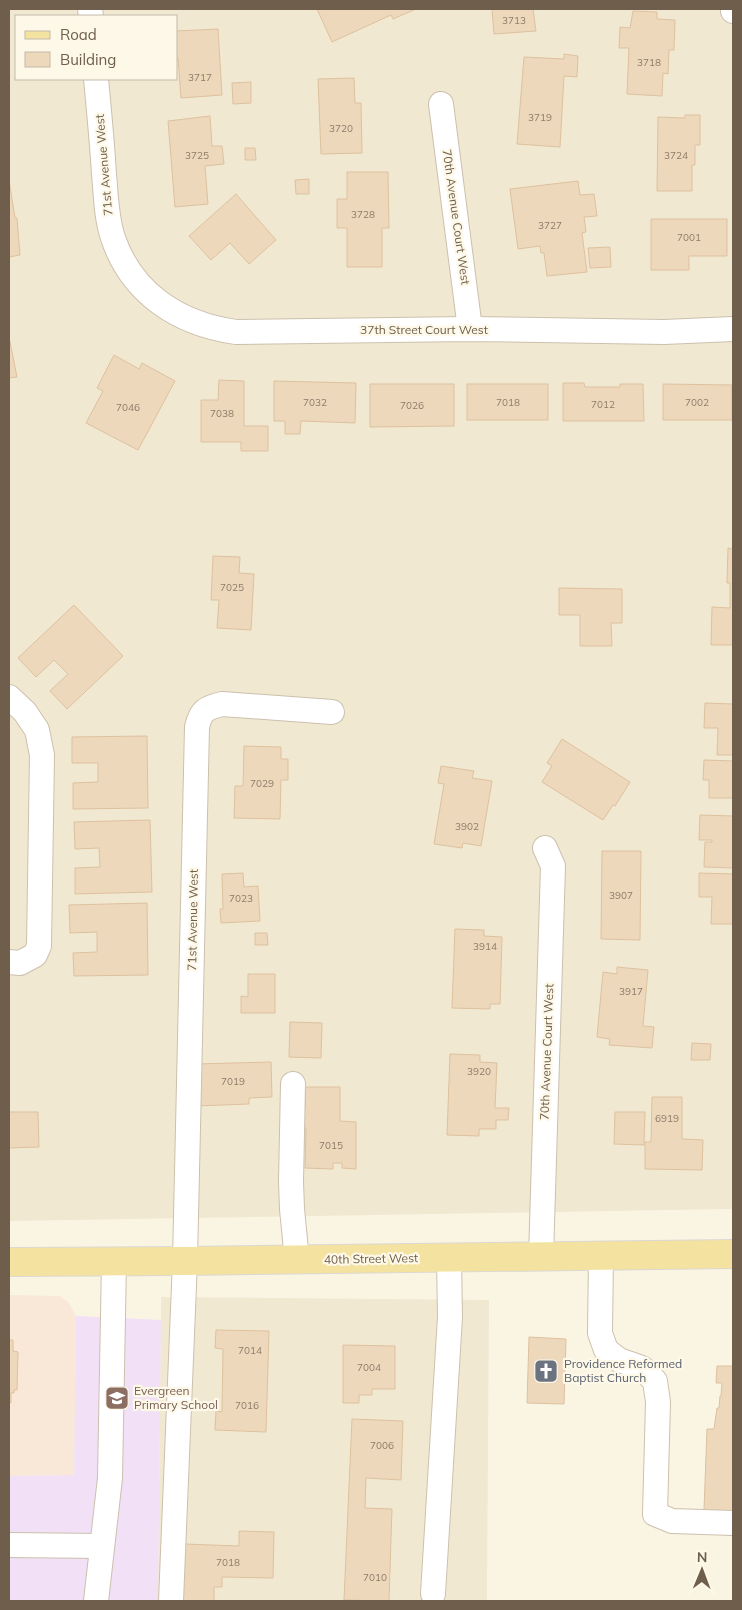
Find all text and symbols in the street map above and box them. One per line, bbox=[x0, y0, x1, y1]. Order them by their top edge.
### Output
house number: 3713 bbox=[502, 14, 526, 27]
legend bbox=[15, 15, 178, 80]
text: Road bbox=[60, 25, 97, 44]
text: Building bbox=[60, 50, 116, 69]
house number: 3718 bbox=[637, 56, 661, 69]
house number: 3717 bbox=[188, 71, 212, 84]
house number: 3719 bbox=[528, 111, 552, 124]
street label: 71st Avenue West bbox=[92, 114, 115, 216]
house number: 3720 bbox=[329, 122, 353, 135]
street label: 70th Avenue Court West bbox=[440, 148, 473, 286]
house number: 3725 bbox=[185, 149, 209, 162]
house number: 3724 bbox=[664, 149, 688, 162]
house number: 3728 bbox=[351, 208, 375, 221]
house number: 3727 bbox=[538, 219, 562, 232]
house number: 7001 bbox=[677, 231, 701, 244]
street label: 37th Street Court West bbox=[360, 322, 488, 337]
house number: 7032 bbox=[303, 396, 327, 409]
house number: 7018 bbox=[496, 396, 520, 409]
house number: 7002 bbox=[685, 396, 709, 409]
house number: 7012 bbox=[591, 398, 615, 411]
house number: 7026 bbox=[400, 399, 424, 412]
house number: 7046 bbox=[116, 401, 140, 414]
house number: 7038 bbox=[210, 407, 234, 420]
house number: 7025 bbox=[220, 581, 244, 594]
house number: 7029 bbox=[250, 777, 274, 790]
house number: 3902 bbox=[455, 820, 479, 833]
street label: 71st Avenue West bbox=[184, 869, 201, 971]
house number: 3907 bbox=[609, 889, 633, 902]
house number: 7023 bbox=[229, 892, 253, 905]
house number: 3914 bbox=[473, 940, 497, 953]
street label: 70th Avenue Court West bbox=[537, 983, 556, 1120]
house number: 3917 bbox=[619, 985, 643, 998]
house number: 3920 bbox=[467, 1065, 491, 1078]
house number: 7019 bbox=[221, 1075, 245, 1088]
house number: 6919 bbox=[655, 1112, 679, 1125]
house number: 7015 bbox=[319, 1139, 343, 1152]
street label: 40th Street West bbox=[324, 1250, 418, 1267]
house number: 7014 bbox=[238, 1344, 262, 1357]
place label: Providence Reformed Baptist Church bbox=[564, 1356, 682, 1385]
church icon: Providence Reformed Baptist Church bbox=[533, 1358, 559, 1384]
house number: 7004 bbox=[357, 1361, 381, 1374]
place label: Evergreen Primary School bbox=[134, 1383, 218, 1412]
school or university icon: Evergreen Primary School bbox=[104, 1385, 130, 1411]
house number: 7016 bbox=[235, 1399, 259, 1412]
house number: 7006 bbox=[370, 1439, 394, 1452]
north arrow bbox=[677, 1545, 727, 1595]
text: N bbox=[697, 1548, 708, 1566]
house number: 7018 bbox=[216, 1556, 240, 1569]
house number: 7010 bbox=[363, 1571, 387, 1584]

